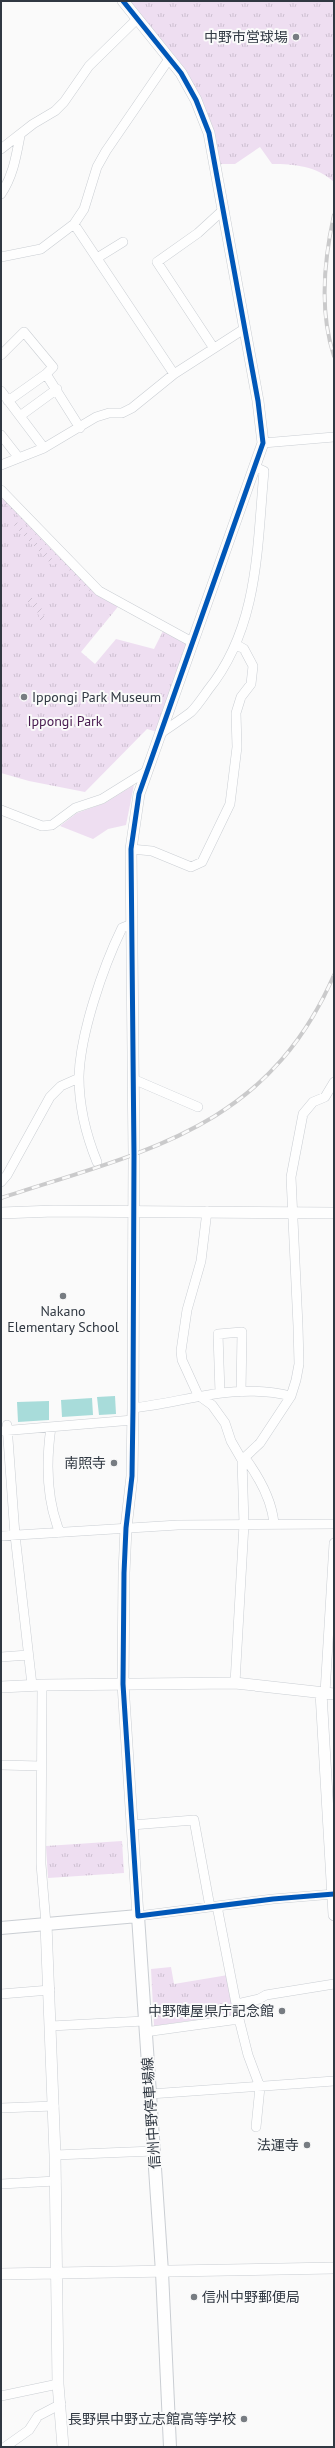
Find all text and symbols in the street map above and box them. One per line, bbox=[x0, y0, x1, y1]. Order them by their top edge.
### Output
place label: 中野市営球場 bbox=[204, 28, 288, 46]
marker: 中野市営球場 bbox=[291, 32, 301, 42]
place label: Ippongi Park Museum bbox=[32, 688, 161, 706]
marker: Ippongi Park Museum bbox=[19, 692, 29, 702]
park label: Ippongi Park bbox=[27, 712, 103, 730]
marker: Nakano Elementary School bbox=[58, 1291, 68, 1301]
place label: Nakano Elementary School bbox=[7, 1302, 119, 1336]
place label: 南照寺 bbox=[64, 1454, 106, 1472]
marker: 南照寺 bbox=[109, 1458, 119, 1468]
place label: 中野陣屋県庁記念館 bbox=[148, 2002, 274, 2020]
marker: 中野陣屋県庁記念館 bbox=[277, 2006, 287, 2016]
street label: 信州中野停車場線 bbox=[138, 2057, 164, 2169]
place label: 法運寺 bbox=[257, 2136, 299, 2154]
marker: 法運寺 bbox=[302, 2140, 312, 2150]
place label: 信州中野郵便局 bbox=[202, 2288, 300, 2306]
marker: 信州中野郵便局 bbox=[189, 2292, 199, 2302]
place label: 長野県中野立志館高等学校 bbox=[68, 2410, 236, 2428]
marker: 長野県中野立志館高等学校 bbox=[239, 2414, 249, 2424]

